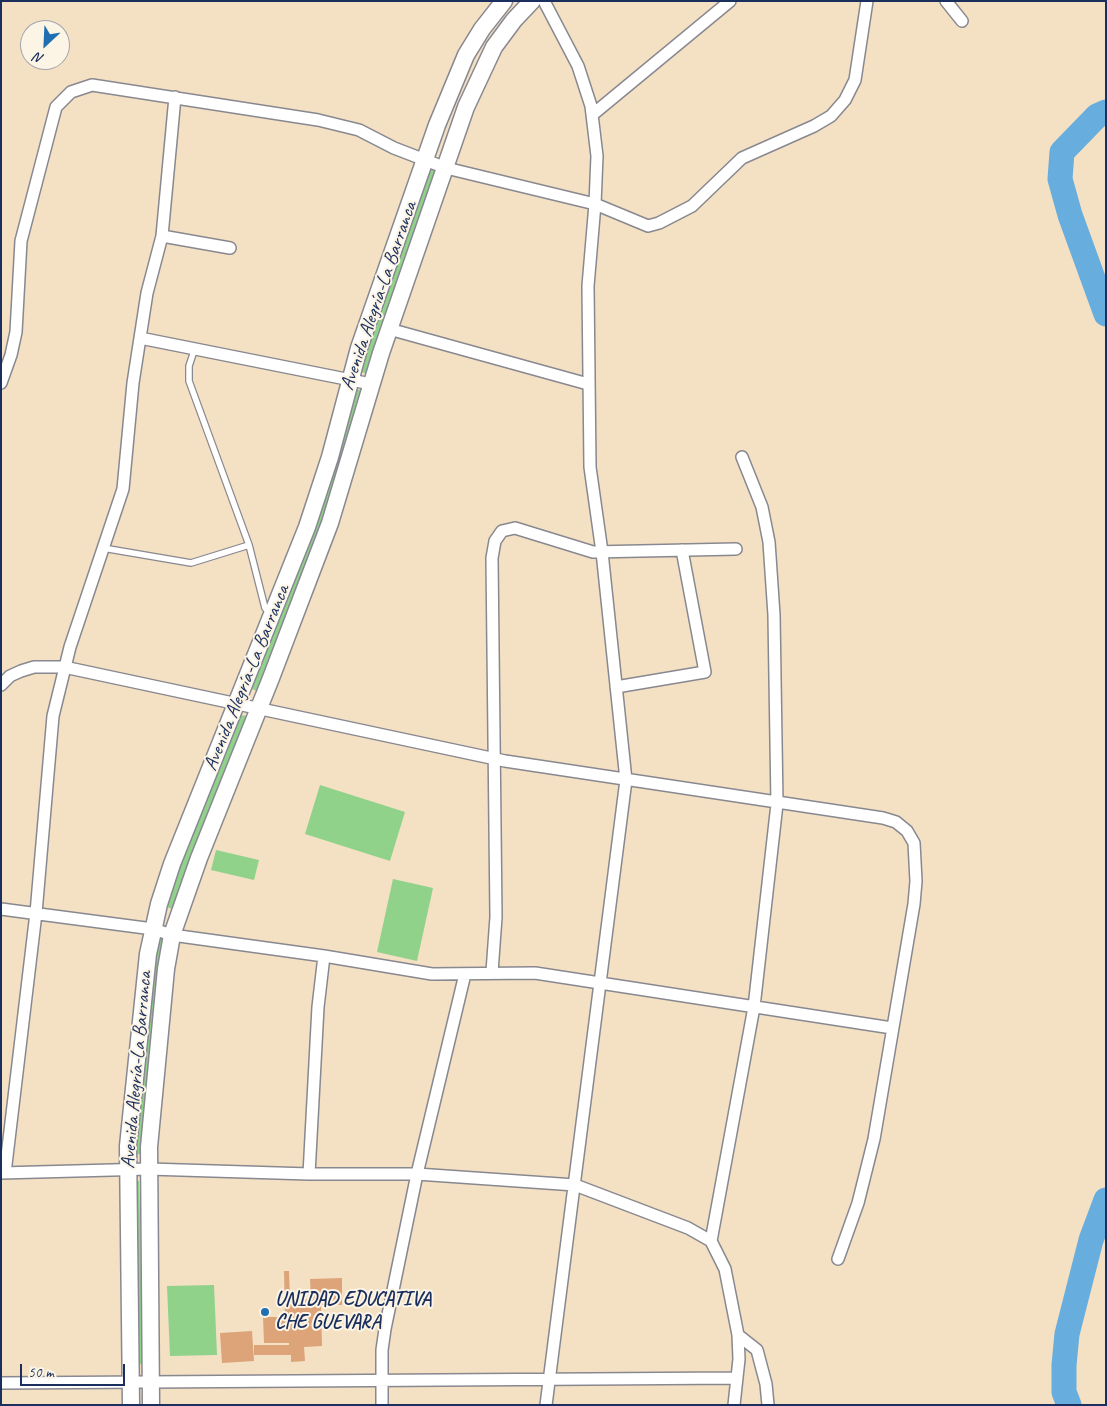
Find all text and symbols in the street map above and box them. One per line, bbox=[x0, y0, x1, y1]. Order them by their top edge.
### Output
north arrow bbox=[20, 20, 70, 70]
text: N bbox=[31, 49, 46, 68]
street label: Avenida Alegría-La Barranca bbox=[335, 199, 423, 393]
street label: Avenida Alegría-La Barranca bbox=[199, 582, 295, 774]
street label: Avenida Alegría-La Barranca bbox=[116, 970, 158, 1170]
place label: UNIDAD EDUCATIVA CHE GUEVARA bbox=[275, 1288, 431, 1335]
marker: UNIDAD EDUCATIVA CHE GUEVARA bbox=[259, 1306, 271, 1318]
scale bar bbox=[22, 1354, 128, 1386]
text: 50 m bbox=[28, 1363, 54, 1382]

